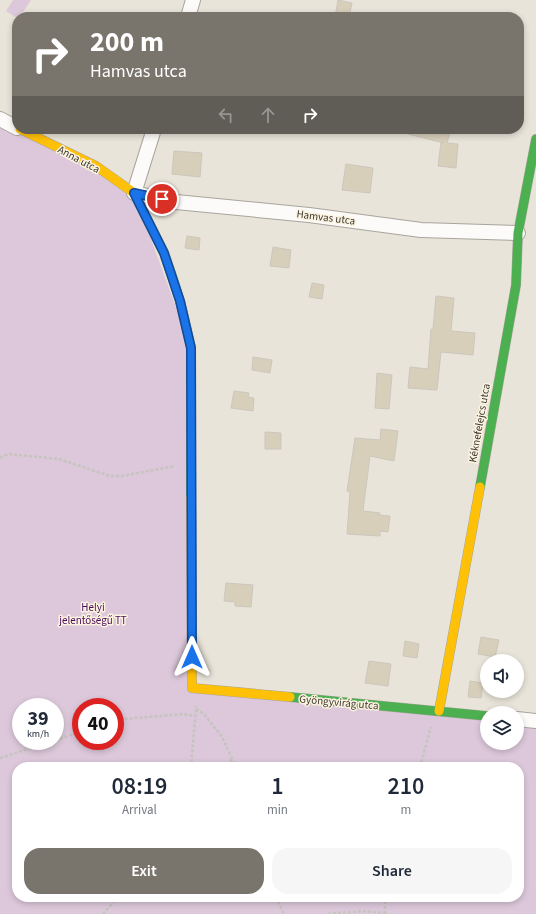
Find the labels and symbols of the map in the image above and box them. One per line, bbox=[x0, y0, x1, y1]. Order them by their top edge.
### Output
street label: Anna utca bbox=[55, 142, 102, 177]
pin bbox=[145, 182, 179, 216]
street label: Hamvas utca bbox=[296, 206, 356, 229]
street label: Kéknefelejcs utca bbox=[465, 382, 494, 464]
park label: Helyi jelentőségű TT bbox=[58, 600, 127, 628]
position arrow bbox=[171, 636, 213, 678]
street label: Gyöngyvirág utca bbox=[299, 692, 379, 713]
speed limit sign: 40 bbox=[72, 698, 124, 750]

